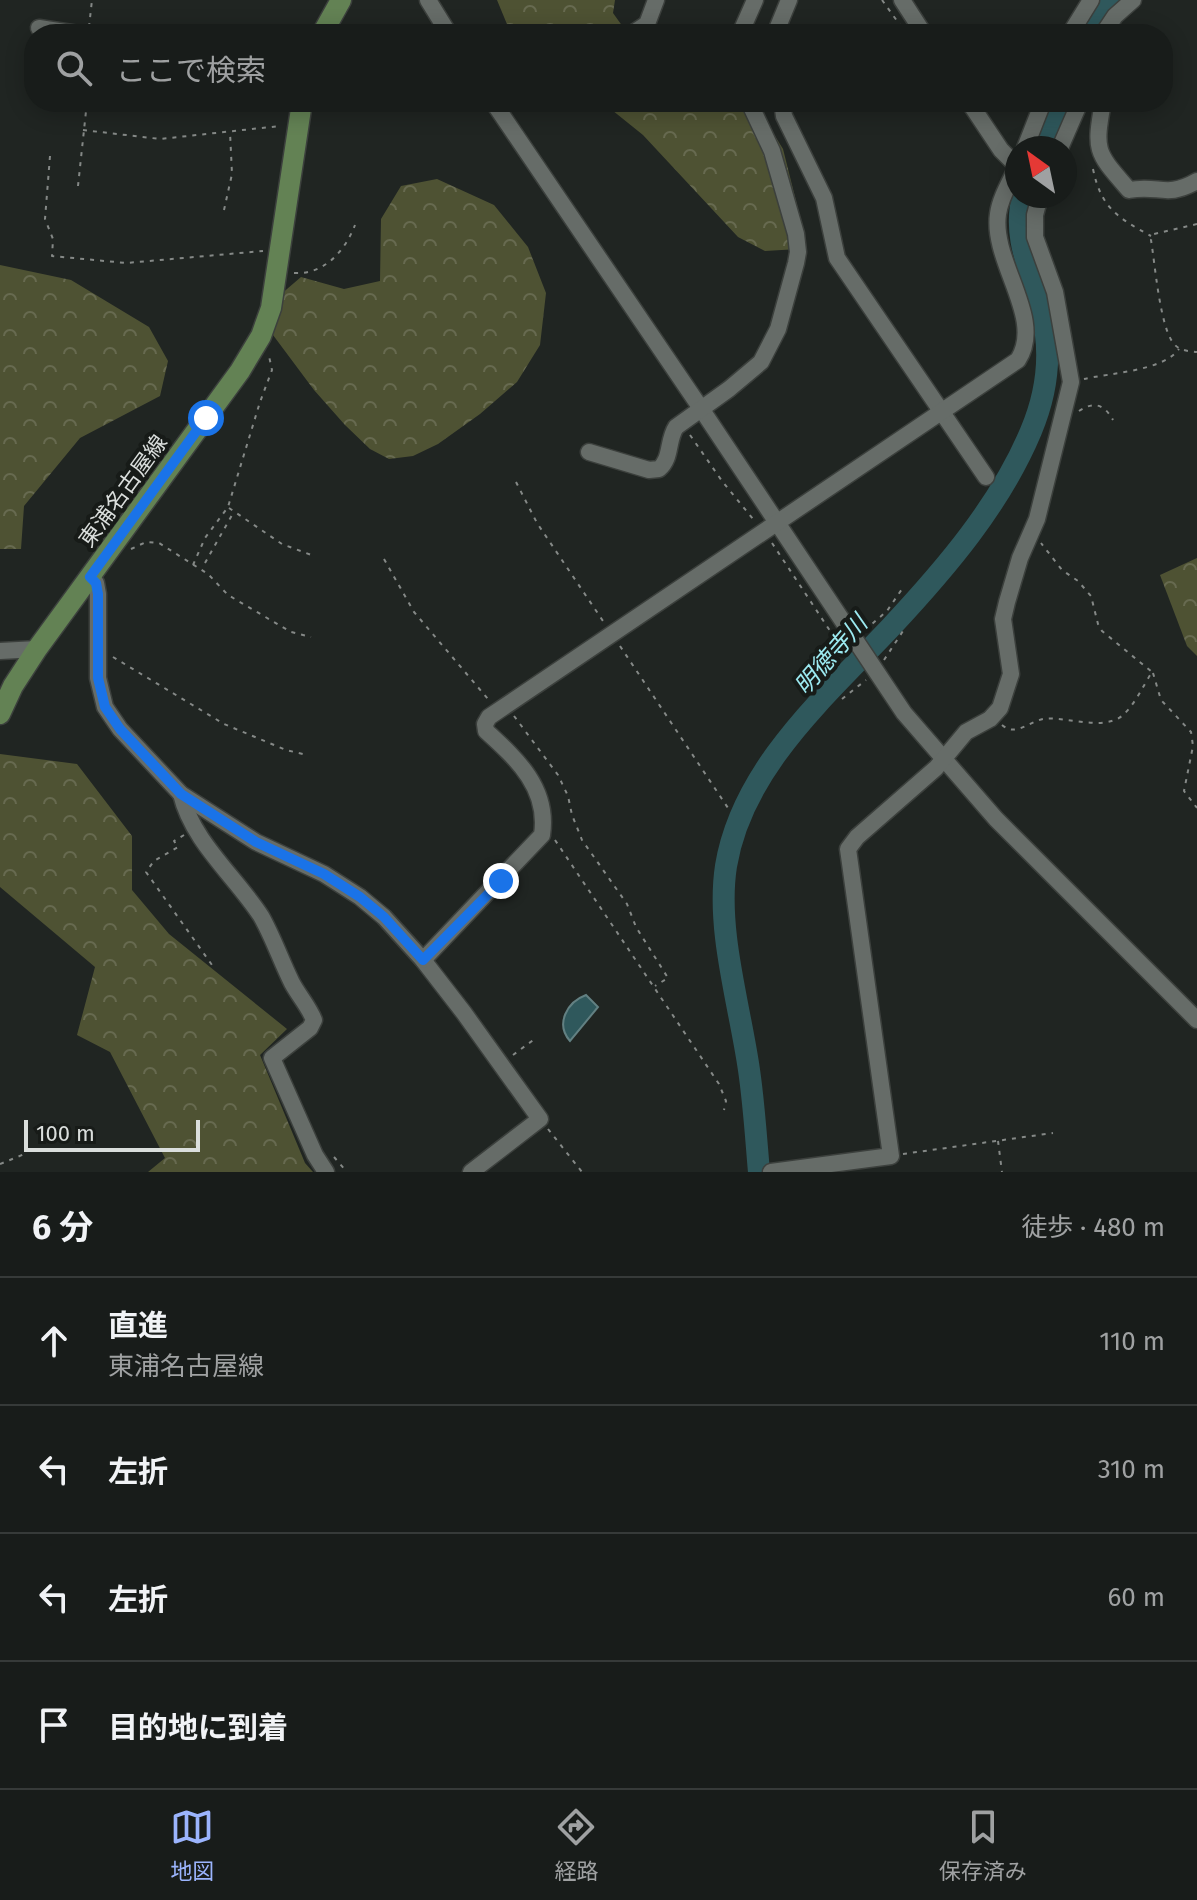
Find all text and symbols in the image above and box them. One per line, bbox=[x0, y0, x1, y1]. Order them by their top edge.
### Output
search box bbox=[24, 24, 1173, 112]
icon: search bbox=[52, 46, 96, 90]
text: ここで検索 bbox=[116, 53, 266, 89]
north arrow bbox=[1005, 136, 1077, 208]
route start bbox=[188, 400, 224, 436]
street label: 東浦名古屋線 bbox=[73, 430, 173, 552]
water label: 明徳寺川 bbox=[789, 607, 875, 700]
route end bbox=[483, 863, 519, 899]
scale bar bbox=[24, 1116, 200, 1152]
text: 100 m bbox=[36, 1120, 95, 1147]
text: 6 分 bbox=[32, 1207, 93, 1248]
text: 徒歩 · 480 m bbox=[1021, 1212, 1165, 1243]
text: 直進 bbox=[108, 1308, 168, 1344]
icon: ahead bbox=[32, 1319, 76, 1363]
text: 110 m bbox=[1099, 1326, 1165, 1357]
text: 東浦名古屋線 bbox=[108, 1351, 264, 1382]
icon: left bbox=[32, 1447, 76, 1491]
text: 左折 bbox=[108, 1454, 168, 1490]
text: 310 m bbox=[1098, 1454, 1165, 1485]
icon: left bbox=[32, 1575, 76, 1619]
text: 左折 bbox=[108, 1582, 168, 1618]
text: 60 m bbox=[1107, 1582, 1165, 1613]
icon: arrive bbox=[32, 1703, 76, 1747]
text: 目的地に到着 bbox=[108, 1710, 288, 1746]
tab: 地図 bbox=[170, 1805, 214, 1885]
tab: 経路 bbox=[554, 1805, 599, 1885]
tab: 保存済み bbox=[939, 1805, 1027, 1885]

